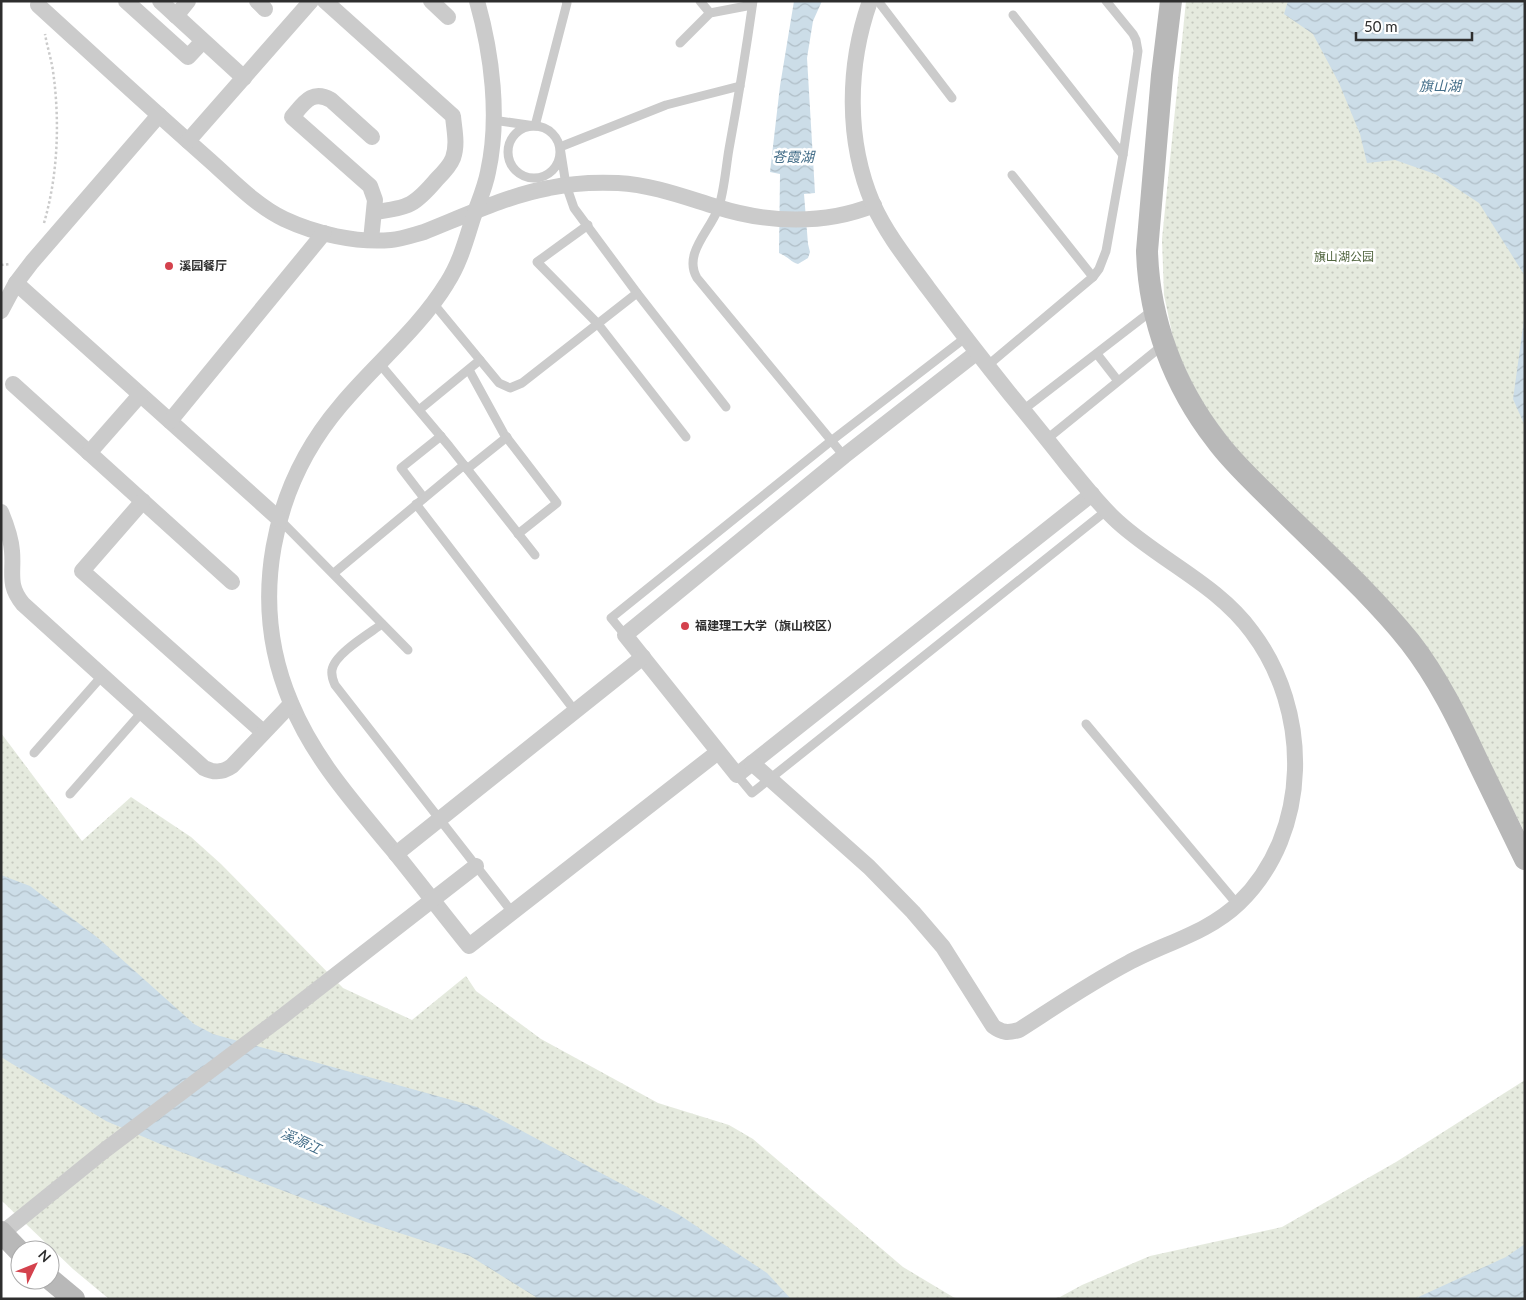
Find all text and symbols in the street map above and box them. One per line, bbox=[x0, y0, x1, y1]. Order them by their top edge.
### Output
scale bar bbox=[1356, 10, 1472, 42]
text: 50 m bbox=[1364, 17, 1398, 35]
water label: 旗山湖 bbox=[1419, 77, 1463, 94]
water label: 苍霞湖 bbox=[772, 148, 816, 165]
park label: 旗山湖公园 bbox=[1314, 249, 1374, 264]
place label: 溪园餐厅 bbox=[179, 258, 227, 273]
marker: 溪园餐厅 bbox=[163, 260, 175, 272]
place label: 福建理工大学（旗山校区） bbox=[695, 618, 839, 633]
marker: 福建理工大学（旗山校区） bbox=[679, 620, 691, 632]
water label: 溪源江 bbox=[279, 1124, 326, 1158]
north arrow bbox=[10, 1240, 60, 1290]
text: N bbox=[35, 1246, 55, 1266]

